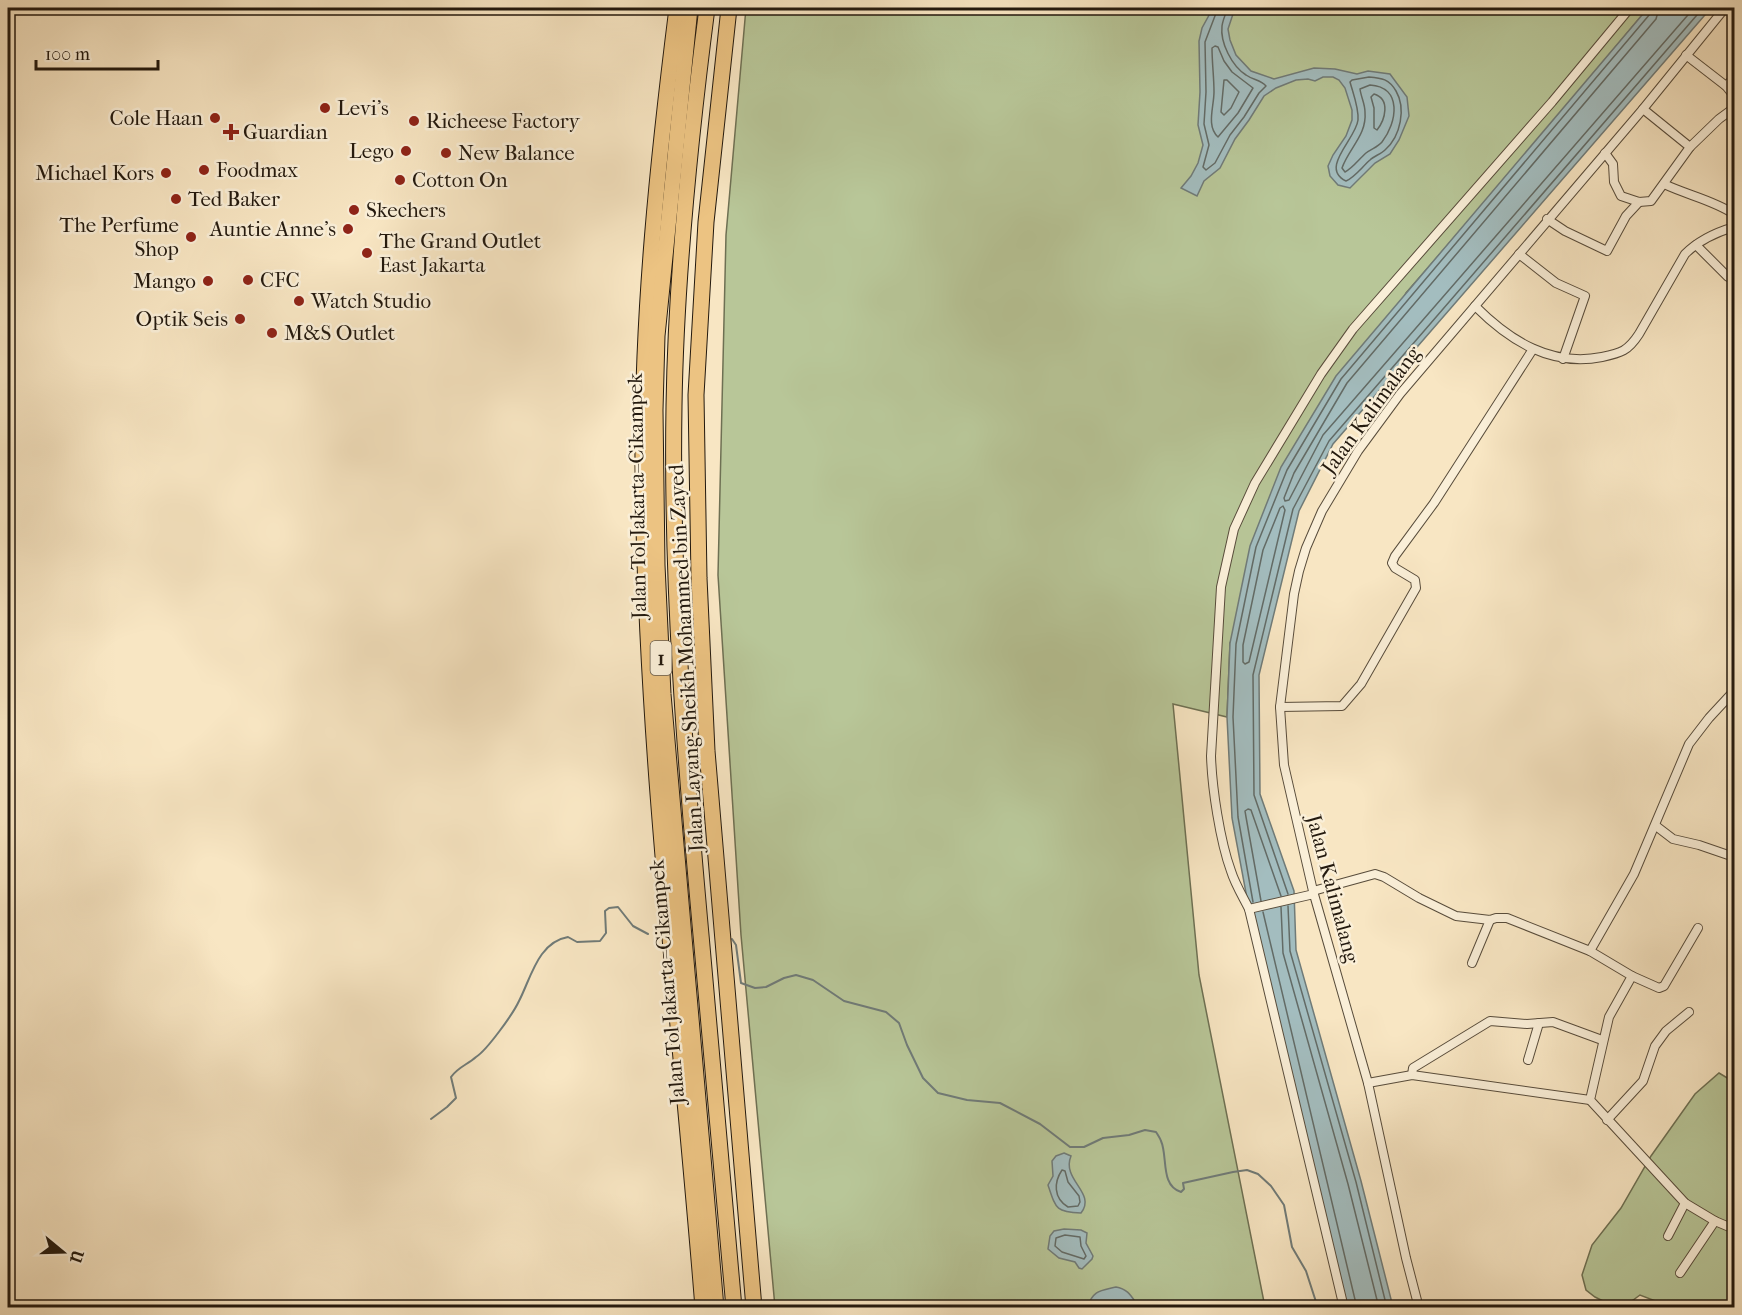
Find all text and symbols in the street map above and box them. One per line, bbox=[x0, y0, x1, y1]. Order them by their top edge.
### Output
scale bar bbox=[36, 33, 158, 71]
text: 100 m bbox=[45, 44, 90, 65]
place label: Levi's bbox=[337, 96, 389, 120]
marker: Levi's bbox=[318, 101, 332, 115]
place label: Cole Haan bbox=[110, 106, 203, 130]
place label: Richeese Factory bbox=[426, 109, 581, 133]
marker: Cole Haan bbox=[208, 111, 222, 125]
marker: Richeese Factory bbox=[407, 114, 421, 128]
place label: Guardian bbox=[243, 120, 328, 144]
marker: Guardian bbox=[224, 125, 238, 139]
place label: Lego bbox=[349, 139, 394, 163]
place label: New Balance bbox=[458, 141, 575, 165]
marker: Lego bbox=[399, 144, 413, 158]
marker: New Balance bbox=[439, 146, 453, 160]
place label: Foodmax bbox=[216, 158, 298, 182]
place label: Michael Kors bbox=[35, 161, 154, 185]
marker: Foodmax bbox=[197, 163, 211, 177]
marker: Michael Kors bbox=[159, 166, 173, 180]
place label: Cotton On bbox=[412, 168, 508, 192]
marker: Cotton On bbox=[393, 173, 407, 187]
place label: Ted Baker bbox=[188, 187, 280, 211]
marker: Ted Baker bbox=[169, 192, 183, 206]
place label: Skechers bbox=[366, 198, 446, 222]
marker: Skechers bbox=[347, 203, 361, 217]
place label: The Perfume Shop bbox=[60, 213, 179, 261]
place label: Auntie Anne's bbox=[209, 217, 336, 241]
marker: Auntie Anne's bbox=[341, 222, 355, 236]
place label: The Grand Outlet East Jakarta bbox=[379, 229, 542, 277]
marker: The Perfume Shop bbox=[184, 230, 198, 244]
marker: The Grand Outlet East Jakarta bbox=[360, 246, 374, 260]
place label: CFC bbox=[260, 268, 300, 292]
place label: Mango bbox=[133, 269, 196, 293]
marker: CFC bbox=[241, 273, 255, 287]
marker: Mango bbox=[201, 274, 215, 288]
place label: Watch Studio bbox=[310, 289, 431, 313]
marker: Watch Studio bbox=[292, 294, 306, 308]
place label: Optik Seis bbox=[136, 307, 228, 331]
marker: Optik Seis bbox=[233, 312, 247, 326]
place label: M&S Outlet bbox=[284, 321, 396, 345]
marker: M&S Outlet bbox=[265, 326, 279, 340]
street label: Jalan Kalimalang bbox=[1315, 341, 1426, 480]
street label: Jalan Tol Jakarta–Cikampek bbox=[623, 373, 651, 621]
street label: Jalan Layang Sheikh Mohammed bin Zayed bbox=[664, 463, 708, 854]
road number: 1 bbox=[650, 641, 672, 675]
street label: Jalan Kalimalang bbox=[1301, 810, 1365, 967]
street label: Jalan Tol Jakarta–Cikampek bbox=[644, 858, 690, 1108]
north arrow bbox=[33, 1222, 93, 1282]
text: U bbox=[66, 1247, 88, 1266]

